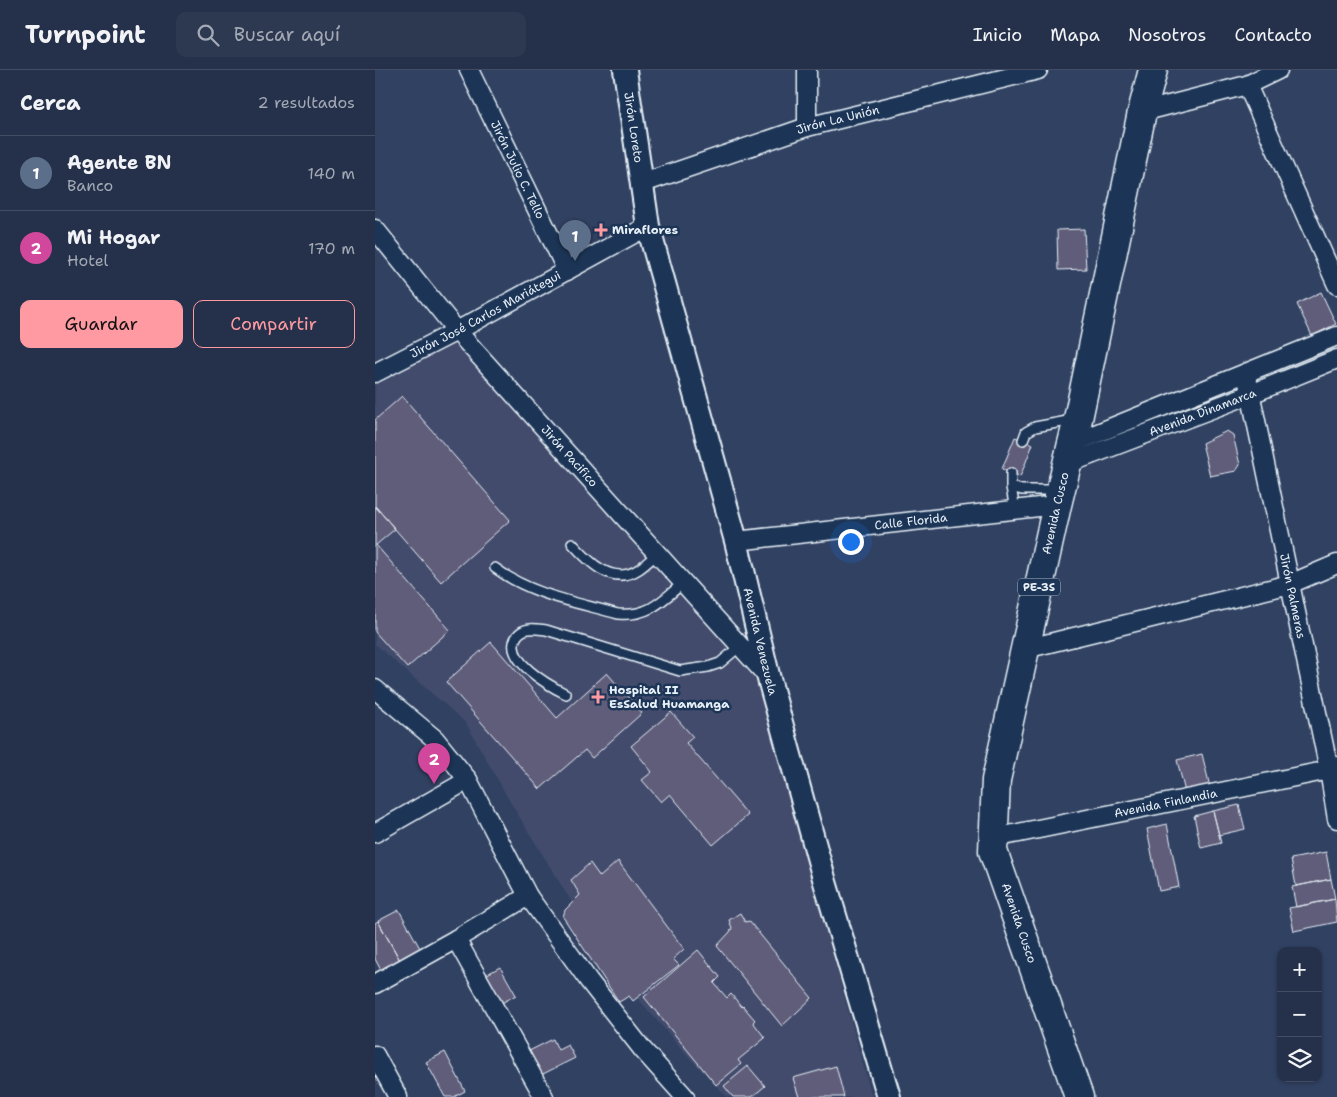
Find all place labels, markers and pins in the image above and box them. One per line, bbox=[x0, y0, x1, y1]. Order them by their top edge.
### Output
pin: 1 bbox=[559, 220, 591, 261]
place label: Miraflores bbox=[612, 222, 678, 238]
marker: Miraflores bbox=[594, 223, 608, 237]
place label: Hospital II EsSalud Huamanga bbox=[609, 682, 730, 712]
marker: Hospital II EsSalud Huamanga bbox=[591, 690, 605, 704]
pin: 2 bbox=[418, 743, 450, 784]

